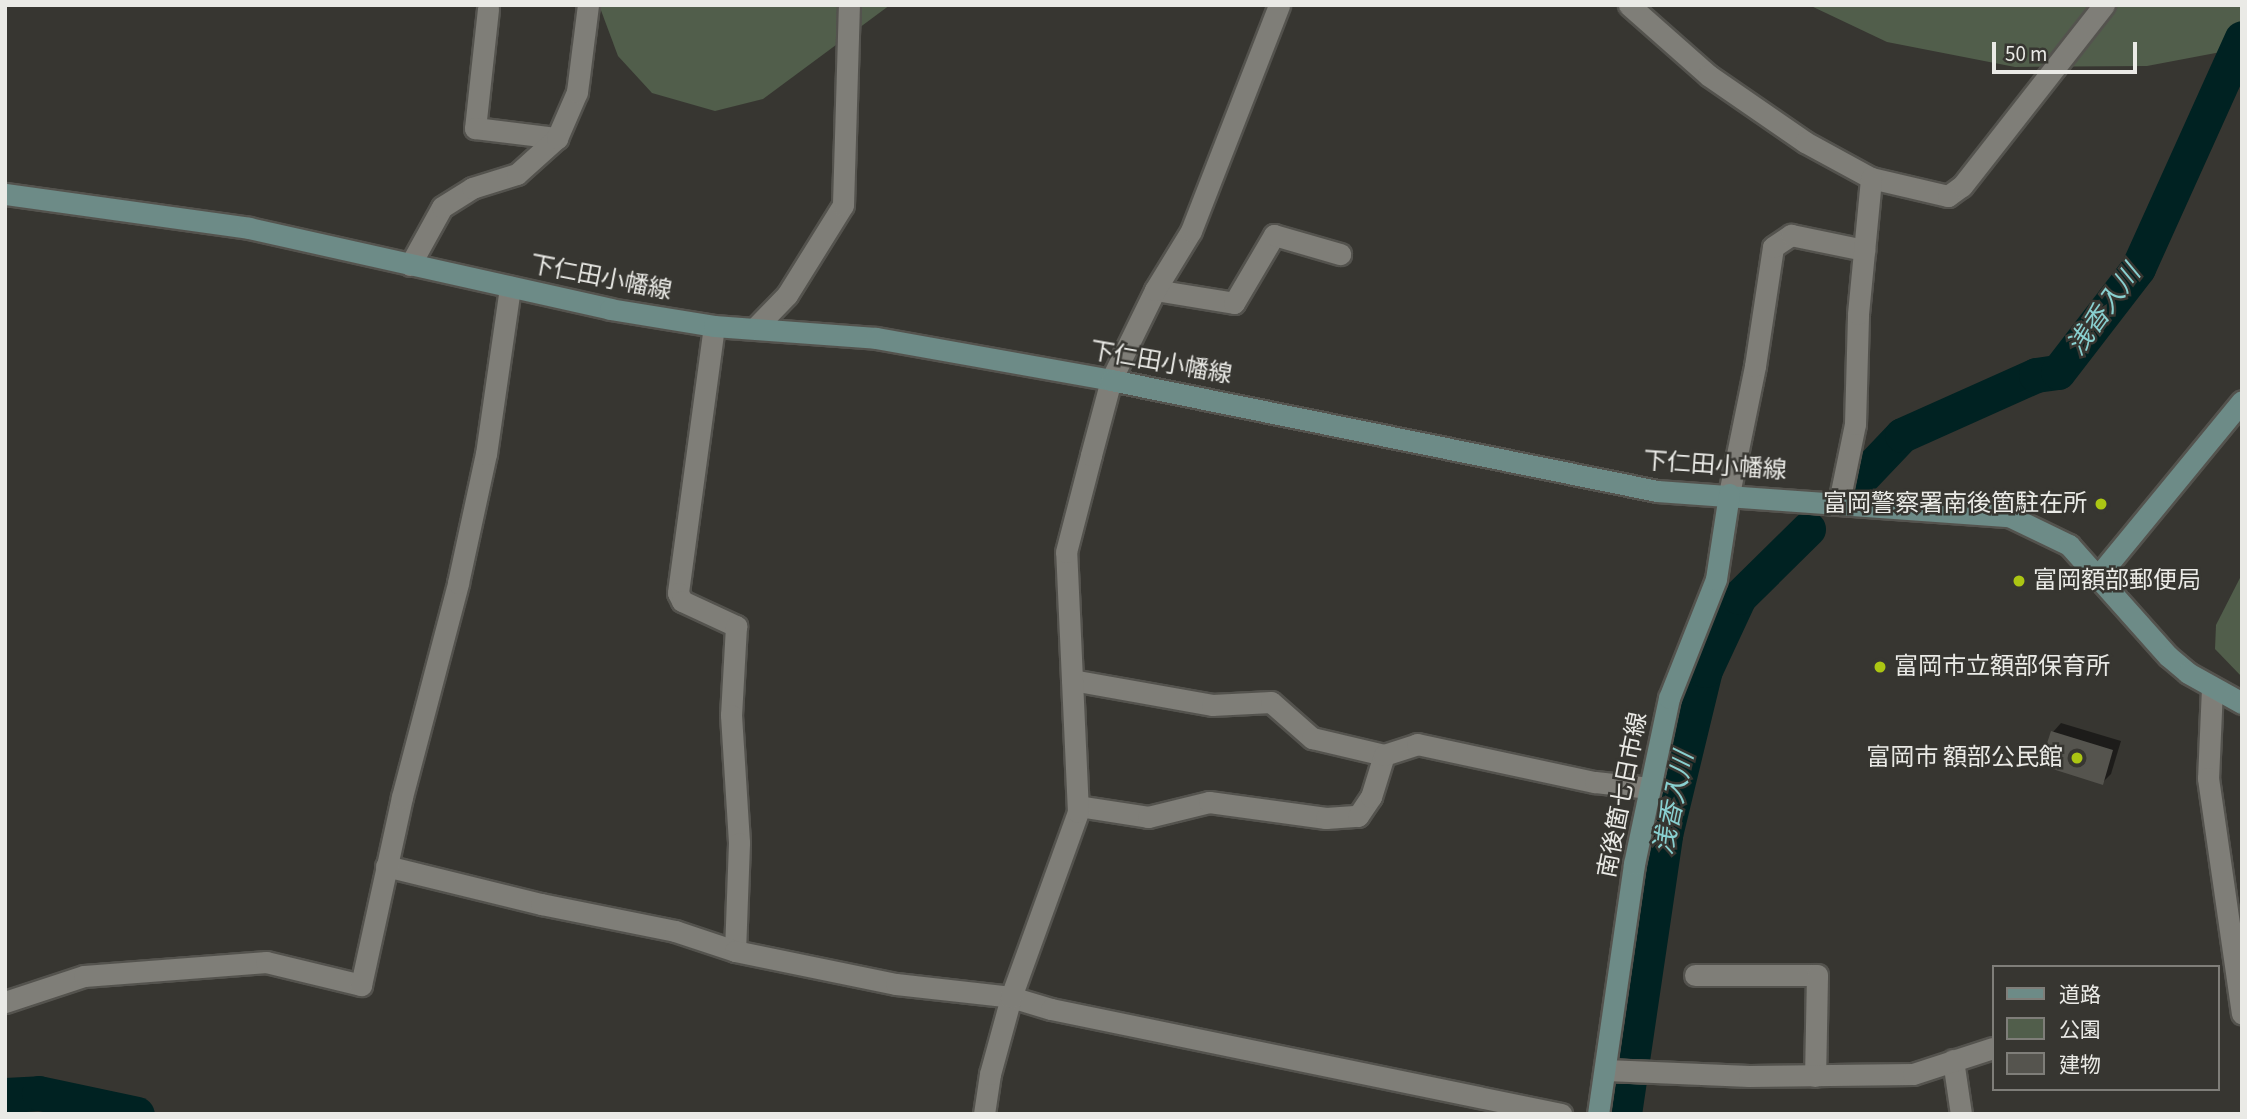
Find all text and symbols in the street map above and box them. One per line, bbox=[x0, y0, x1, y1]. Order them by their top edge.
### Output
scale bar bbox=[1995, 28, 2140, 72]
text: 50 m bbox=[2005, 39, 2047, 69]
street label: 下仁田小幡線 bbox=[528, 250, 674, 306]
water label: 浅香入川 bbox=[2061, 259, 2147, 361]
street label: 下仁田小幡線 bbox=[1088, 336, 1234, 390]
street label: 下仁田小幡線 bbox=[1642, 447, 1788, 485]
place label: 富岡警察署南後箇駐在所 bbox=[1823, 490, 2087, 518]
marker: 富岡警察署南後箇駐在所 bbox=[2093, 496, 2109, 512]
place label: 富岡額部郵便局 bbox=[2033, 567, 2201, 595]
marker: 富岡額部郵便局 bbox=[2011, 573, 2027, 589]
place label: 富岡市立額部保育所 bbox=[1894, 653, 2110, 681]
marker: 富岡市立額部保育所 bbox=[1872, 659, 1888, 675]
street label: 南後箇七日市線 bbox=[1593, 710, 1653, 880]
place label: 富岡市 額部公民館 bbox=[1866, 744, 2063, 772]
water label: 浅香入川 bbox=[1648, 749, 1700, 857]
marker: 富岡市 額部公民館 bbox=[2069, 750, 2085, 766]
legend bbox=[1992, 965, 2219, 1091]
text: 道路 bbox=[2059, 980, 2101, 1010]
text: 公園 bbox=[2059, 1015, 2101, 1045]
text: 建物 bbox=[2059, 1050, 2101, 1080]

